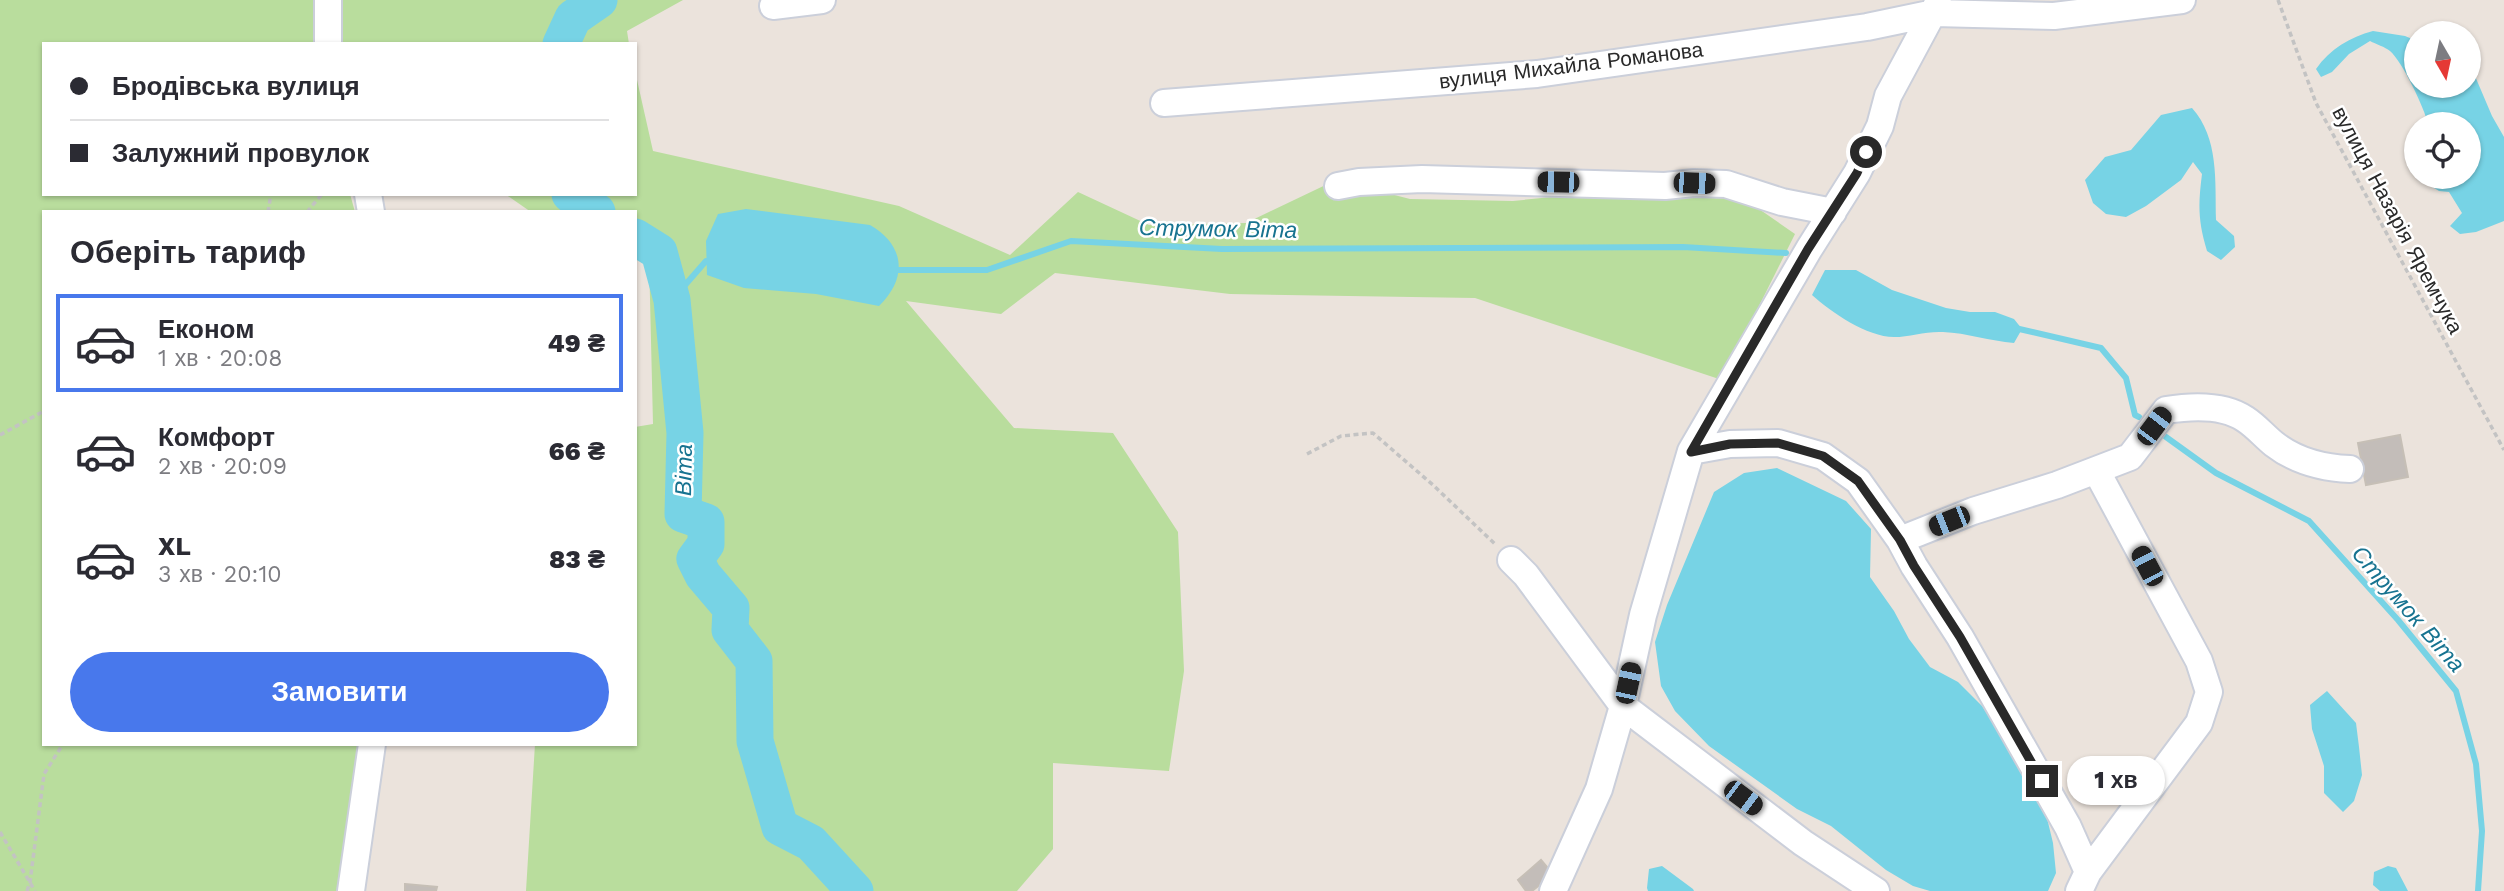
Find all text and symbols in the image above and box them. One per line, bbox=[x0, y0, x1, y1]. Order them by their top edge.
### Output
north arrow bbox=[2404, 21, 2482, 98]
map controls bbox=[2404, 21, 2481, 189]
street label: вулиця Михайла Романова bbox=[1437, 36, 1705, 94]
text: Бродівська вулиця bbox=[112, 71, 360, 101]
street label: вулиця Назарія Яремчука bbox=[2327, 102, 2469, 338]
button: locate bbox=[2404, 112, 2481, 189]
route start bbox=[1850, 136, 1882, 168]
text: Залужний провулок bbox=[112, 138, 369, 168]
car bbox=[1537, 171, 1580, 193]
car bbox=[1673, 172, 1716, 194]
water label: Струмок Віта bbox=[1139, 214, 1297, 244]
text: Оберіть тариф bbox=[70, 233, 306, 271]
icon: car bbox=[74, 312, 137, 375]
text: Економ bbox=[158, 314, 254, 344]
text: 49 ₴ bbox=[548, 328, 605, 358]
text: 1 хв · 20:08 bbox=[158, 345, 282, 372]
car bbox=[2133, 403, 2176, 449]
icon: car bbox=[74, 420, 137, 483]
text: Комфорт bbox=[158, 422, 275, 452]
text: 66 ₴ bbox=[549, 436, 605, 466]
water label: Віта bbox=[670, 444, 698, 496]
text: 2 хв · 20:09 bbox=[158, 453, 287, 480]
car bbox=[1926, 503, 1973, 539]
icon: car bbox=[74, 528, 137, 591]
text: XL bbox=[158, 531, 191, 561]
water label: Струмок Віта bbox=[2346, 540, 2470, 678]
car bbox=[2128, 543, 2167, 589]
text: 83 ₴ bbox=[549, 544, 605, 574]
text: 3 хв · 20:10 bbox=[158, 561, 282, 588]
button: Замовити bbox=[70, 652, 609, 732]
car bbox=[1614, 660, 1643, 706]
callout: 1 хв bbox=[2066, 756, 2164, 806]
route end bbox=[2026, 765, 2058, 797]
text: 1 хв bbox=[2094, 767, 2138, 794]
car bbox=[1720, 777, 1767, 819]

